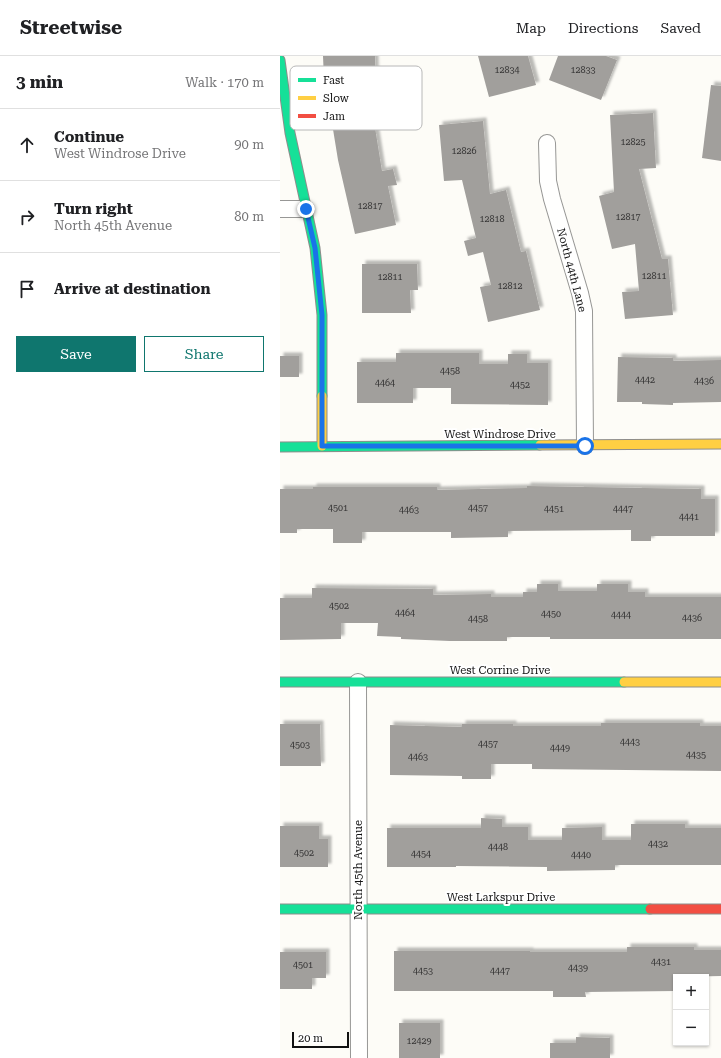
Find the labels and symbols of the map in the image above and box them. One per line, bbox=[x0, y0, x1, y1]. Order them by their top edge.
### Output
house number: 12834 bbox=[494, 65, 520, 75]
house number: 12833 bbox=[570, 65, 596, 75]
legend bbox=[290, 66, 422, 130]
text: Fast bbox=[323, 74, 344, 87]
text: Slow bbox=[323, 92, 350, 105]
text: Jam bbox=[323, 110, 345, 123]
house number: 12825 bbox=[620, 137, 646, 147]
house number: 12826 bbox=[451, 146, 477, 156]
route end bbox=[297, 200, 315, 218]
house number: 12817 bbox=[357, 201, 383, 211]
house number: 12817 bbox=[615, 212, 641, 222]
house number: 12818 bbox=[479, 214, 505, 224]
street label: North 44th Lane bbox=[554, 227, 589, 314]
house number: 12811 bbox=[641, 271, 667, 281]
house number: 12811 bbox=[377, 272, 403, 282]
house number: 12812 bbox=[497, 281, 523, 291]
house number: 4458 bbox=[440, 366, 460, 376]
house number: 4442 bbox=[635, 375, 655, 385]
house number: 4436 bbox=[694, 376, 714, 386]
house number: 4464 bbox=[375, 378, 395, 388]
house number: 4452 bbox=[510, 380, 530, 390]
street label: West Windrose Drive bbox=[444, 428, 556, 441]
route start bbox=[576, 437, 594, 455]
house number: 4501 bbox=[328, 503, 348, 513]
house number: 4457 bbox=[468, 503, 488, 513]
house number: 4451 bbox=[544, 504, 564, 514]
house number: 4447 bbox=[613, 504, 633, 514]
house number: 4463 bbox=[399, 505, 419, 515]
house number: 4441 bbox=[679, 512, 699, 522]
house number: 4502 bbox=[329, 601, 349, 611]
house number: 4464 bbox=[395, 608, 415, 618]
house number: 4450 bbox=[541, 609, 561, 619]
house number: 4444 bbox=[611, 610, 631, 620]
house number: 4436 bbox=[682, 613, 702, 623]
house number: 4458 bbox=[468, 614, 488, 624]
street label: West Corrine Drive bbox=[450, 664, 550, 677]
house number: 4443 bbox=[620, 737, 640, 747]
house number: 4457 bbox=[478, 739, 498, 749]
house number: 4503 bbox=[290, 740, 310, 750]
house number: 4449 bbox=[550, 743, 570, 753]
house number: 4435 bbox=[686, 750, 706, 760]
house number: 4463 bbox=[408, 752, 428, 762]
street label: North 45th Avenue bbox=[352, 820, 365, 920]
house number: 4432 bbox=[648, 839, 668, 849]
house number: 4448 bbox=[488, 842, 508, 852]
house number: 4502 bbox=[294, 848, 314, 858]
house number: 4454 bbox=[411, 849, 431, 859]
house number: 4440 bbox=[571, 850, 591, 860]
street label: West Larkspur Drive bbox=[447, 891, 555, 904]
house number: 4431 bbox=[651, 957, 671, 967]
house number: 4501 bbox=[293, 960, 313, 970]
house number: 4439 bbox=[568, 963, 588, 973]
house number: 4453 bbox=[413, 966, 433, 976]
house number: 4447 bbox=[490, 966, 510, 976]
scale bar bbox=[292, 1030, 349, 1049]
house number: 12429 bbox=[406, 1036, 432, 1046]

